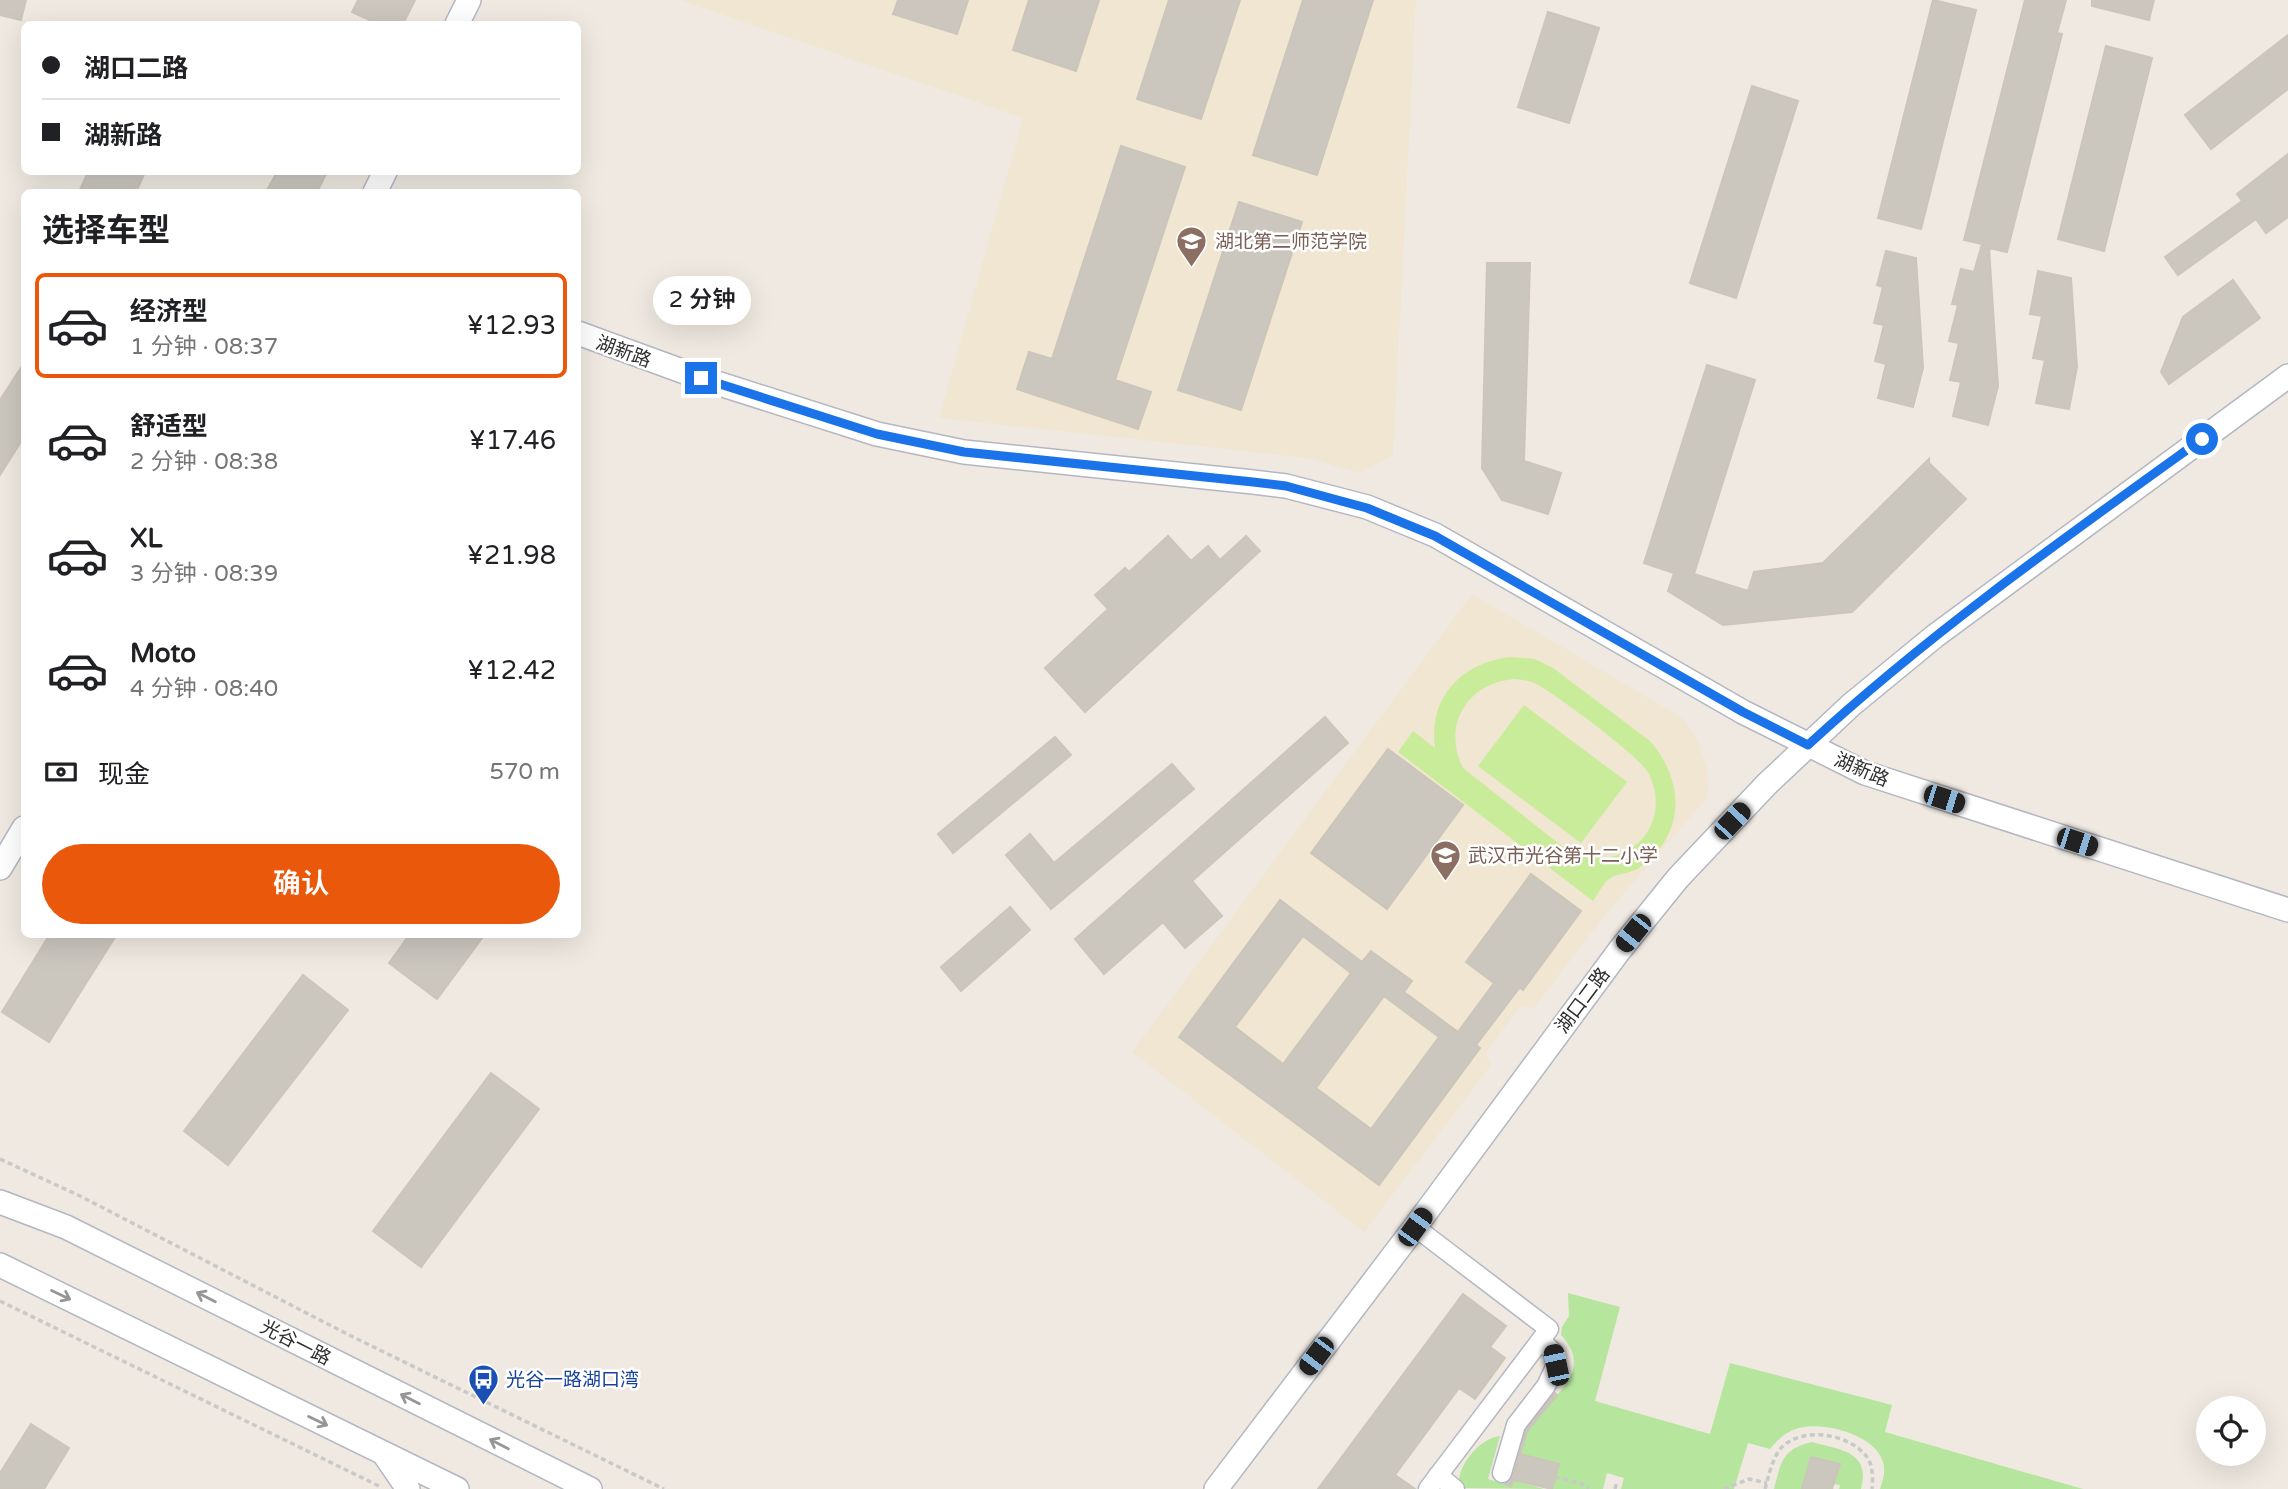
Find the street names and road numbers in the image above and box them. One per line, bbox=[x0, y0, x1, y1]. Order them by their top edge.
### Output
street label: 湖新路 bbox=[593, 332, 654, 372]
street label: 湖新路 bbox=[1831, 749, 1892, 791]
street label: 湖口二路 bbox=[1551, 964, 1614, 1038]
street label: 光谷一路 bbox=[257, 1316, 334, 1370]

